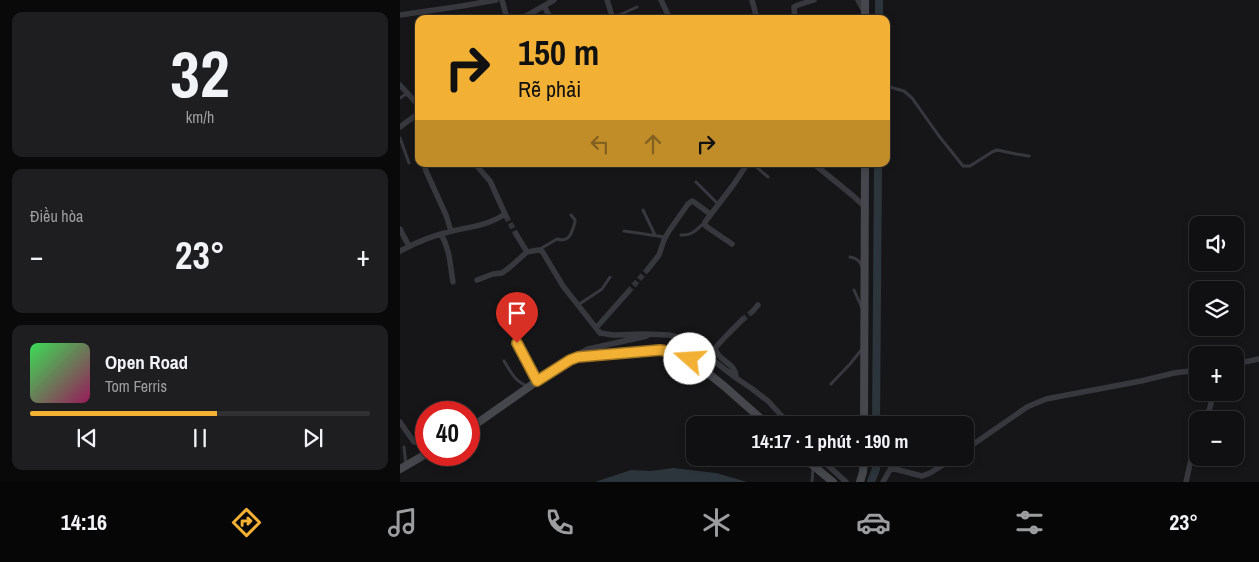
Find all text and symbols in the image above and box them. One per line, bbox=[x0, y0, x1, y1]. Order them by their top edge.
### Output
text: 150 m bbox=[518, 29, 599, 76]
text: 32 bbox=[170, 30, 230, 117]
icon: right bbox=[435, 35, 500, 100]
text: Rẽ phải bbox=[518, 74, 581, 104]
text: km/h bbox=[186, 106, 214, 128]
icon: left bbox=[586, 130, 614, 158]
icon: ahead bbox=[639, 130, 667, 158]
icon: right bbox=[692, 130, 720, 158]
text: Điều hòa bbox=[30, 205, 83, 227]
map controls bbox=[1189, 216, 1244, 466]
button: sound bbox=[1189, 216, 1244, 271]
text: 23° bbox=[175, 230, 225, 281]
text: − bbox=[30, 237, 43, 275]
text: + bbox=[357, 237, 370, 275]
button: layers bbox=[1189, 281, 1244, 336]
pin bbox=[496, 292, 538, 343]
icon: arrive bbox=[503, 299, 531, 327]
position arrow bbox=[663, 332, 715, 384]
button: + bbox=[1189, 346, 1244, 401]
text: Open Road bbox=[105, 349, 188, 375]
text: Tom Ferris bbox=[105, 375, 167, 397]
speed limit sign: 40 bbox=[415, 401, 480, 466]
button: − bbox=[1189, 411, 1244, 466]
icon: previous bbox=[73, 424, 101, 452]
icon: pause bbox=[186, 424, 214, 452]
icon: next bbox=[299, 424, 327, 452]
text: 14:17 · 1 phút · 190 m bbox=[752, 428, 908, 454]
icon: directions bbox=[229, 505, 264, 540]
icon: music bbox=[385, 505, 420, 540]
icon: phone bbox=[542, 505, 577, 540]
icon: climate bbox=[699, 505, 734, 540]
icon: car bbox=[856, 505, 891, 540]
icon: filters bbox=[1012, 505, 1047, 540]
text: 14:16 bbox=[61, 507, 107, 537]
text: 23° bbox=[1169, 507, 1198, 537]

